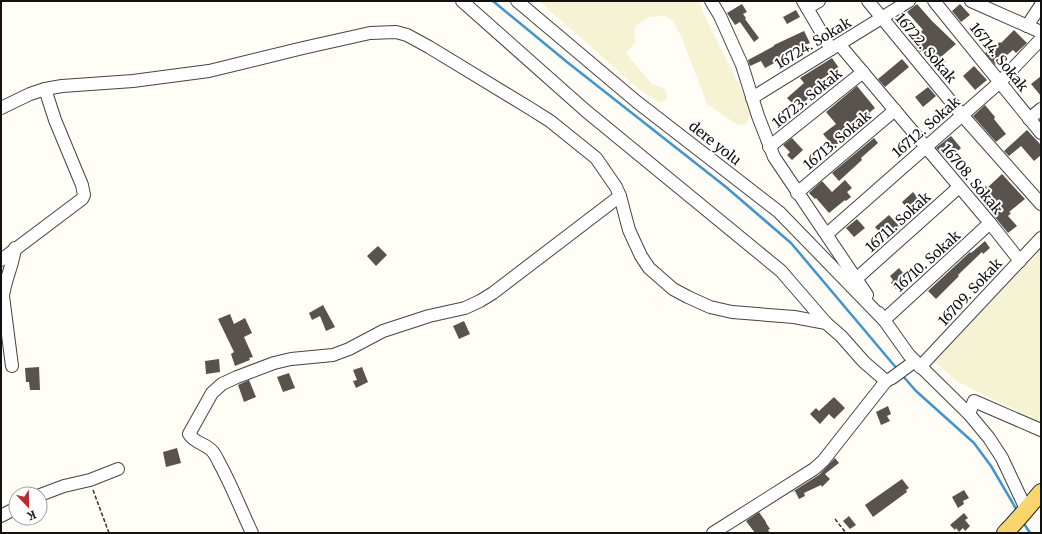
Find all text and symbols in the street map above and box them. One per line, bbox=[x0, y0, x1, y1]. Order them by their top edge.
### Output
street label: 16722. Sokak bbox=[891, 9, 961, 87]
street label: 16724. Sokak bbox=[772, 13, 854, 73]
street label: 16714. Sokak bbox=[966, 19, 1032, 95]
street label: 16723. Sokak bbox=[768, 64, 846, 132]
street label: 16712. Sokak bbox=[888, 93, 964, 161]
street label: 16713. Sokak bbox=[799, 106, 875, 174]
street label: dere yolu bbox=[685, 117, 745, 169]
street label: 16708. Sokak bbox=[937, 140, 1007, 218]
street label: 16711. Sokak bbox=[862, 188, 934, 256]
street label: 16710. Sokak bbox=[890, 226, 964, 296]
street label: 16709. Sokak bbox=[934, 254, 1006, 330]
north arrow bbox=[8, 486, 48, 526]
text: K bbox=[25, 507, 38, 524]

